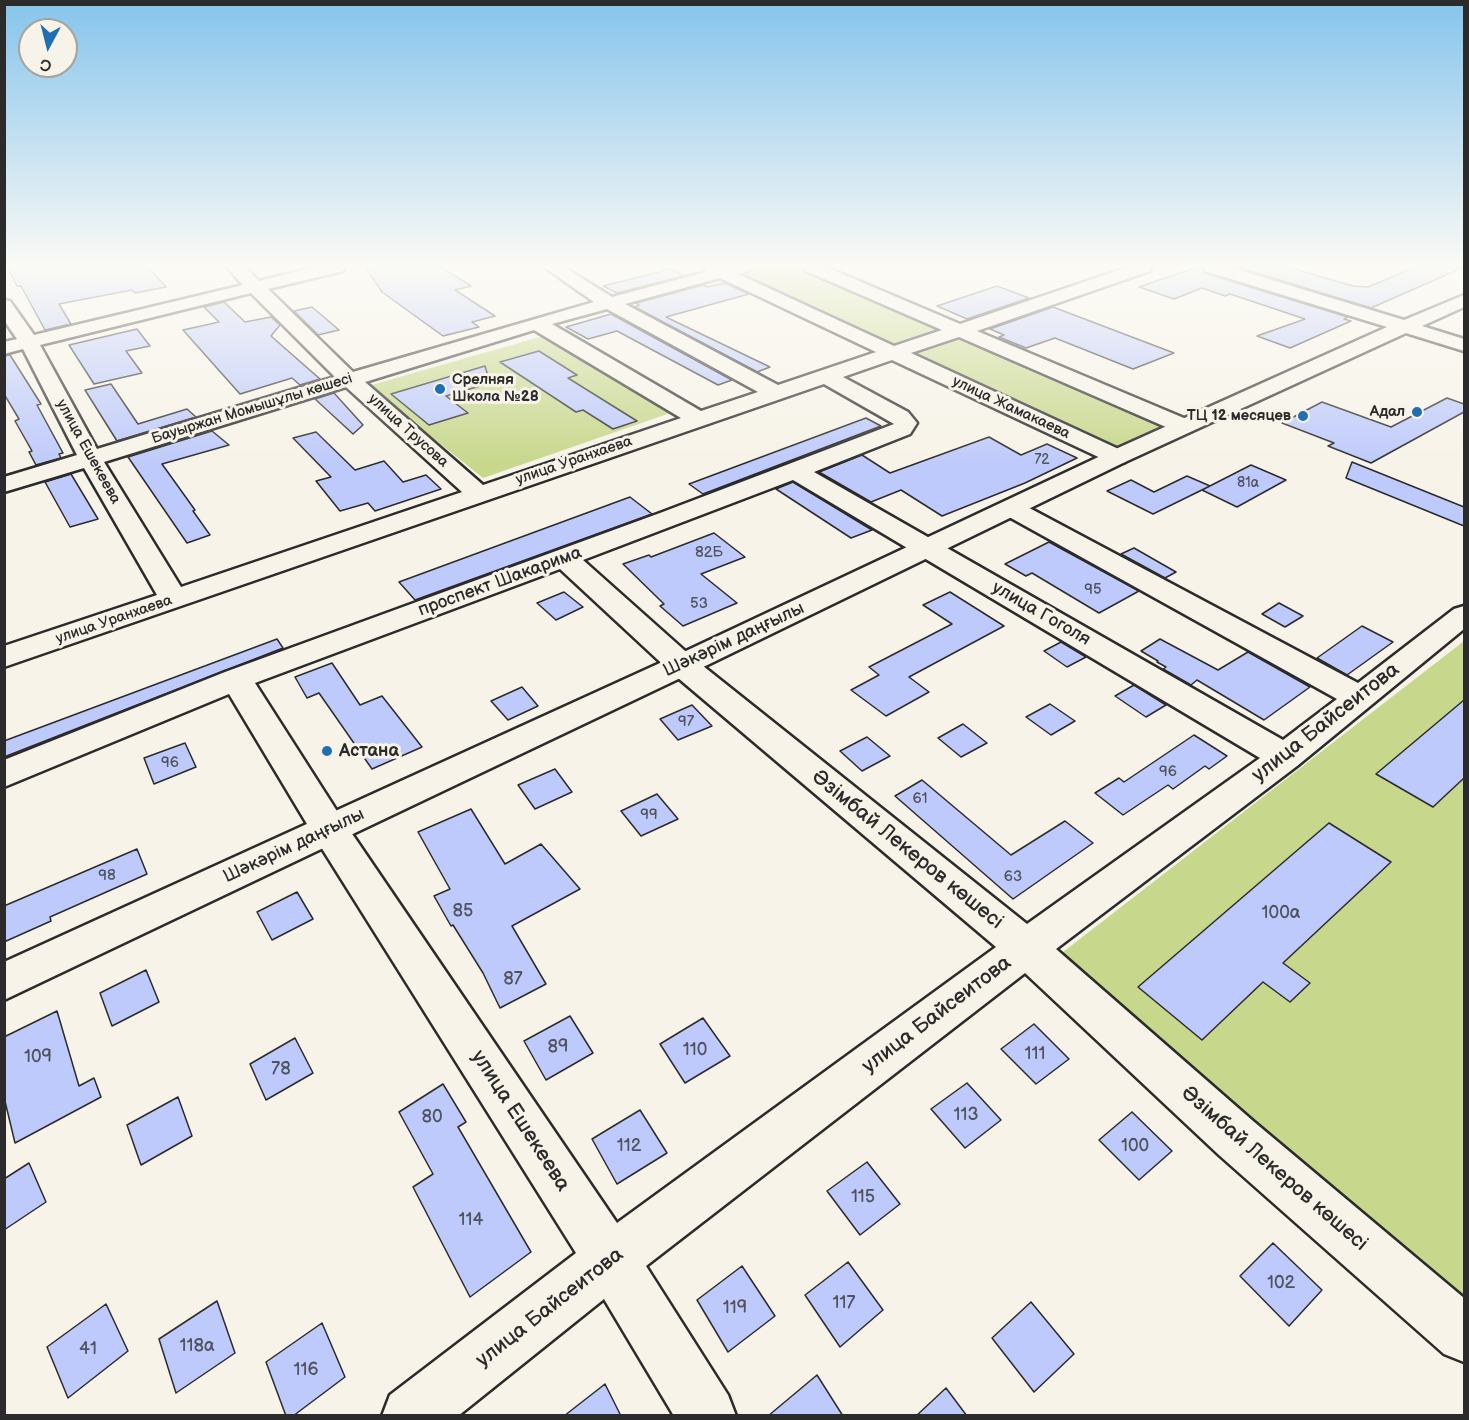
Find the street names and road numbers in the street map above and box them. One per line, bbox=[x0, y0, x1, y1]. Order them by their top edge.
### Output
street label: Бауыржан Момышұлы көшесі bbox=[149, 370, 355, 448]
street label: улица Жамакаева bbox=[949, 373, 1073, 443]
street label: улица Трусова bbox=[364, 390, 452, 472]
street label: улица Ешекеева bbox=[52, 397, 124, 507]
street label: улица Уранхаева bbox=[514, 433, 634, 489]
street label: проспект Шакарима bbox=[415, 542, 585, 622]
street label: улица Гоголя bbox=[988, 577, 1094, 651]
street label: улица Уранхаева bbox=[54, 592, 174, 648]
street label: Шәкәрім даңғылы bbox=[660, 598, 808, 682]
street label: улица Байсеитова bbox=[1247, 658, 1405, 788]
street label: Әзімбай Лекеров көшесі bbox=[806, 765, 1008, 935]
street label: Шәкәрім даңғылы bbox=[220, 804, 368, 888]
street label: улица Байсеитова bbox=[857, 951, 1017, 1079]
street label: улица Ешекеева bbox=[465, 1046, 575, 1196]
street label: Әзімбай Лекеров көшесі bbox=[1175, 1081, 1373, 1257]
street label: улица Байсеитова bbox=[471, 1243, 629, 1373]

